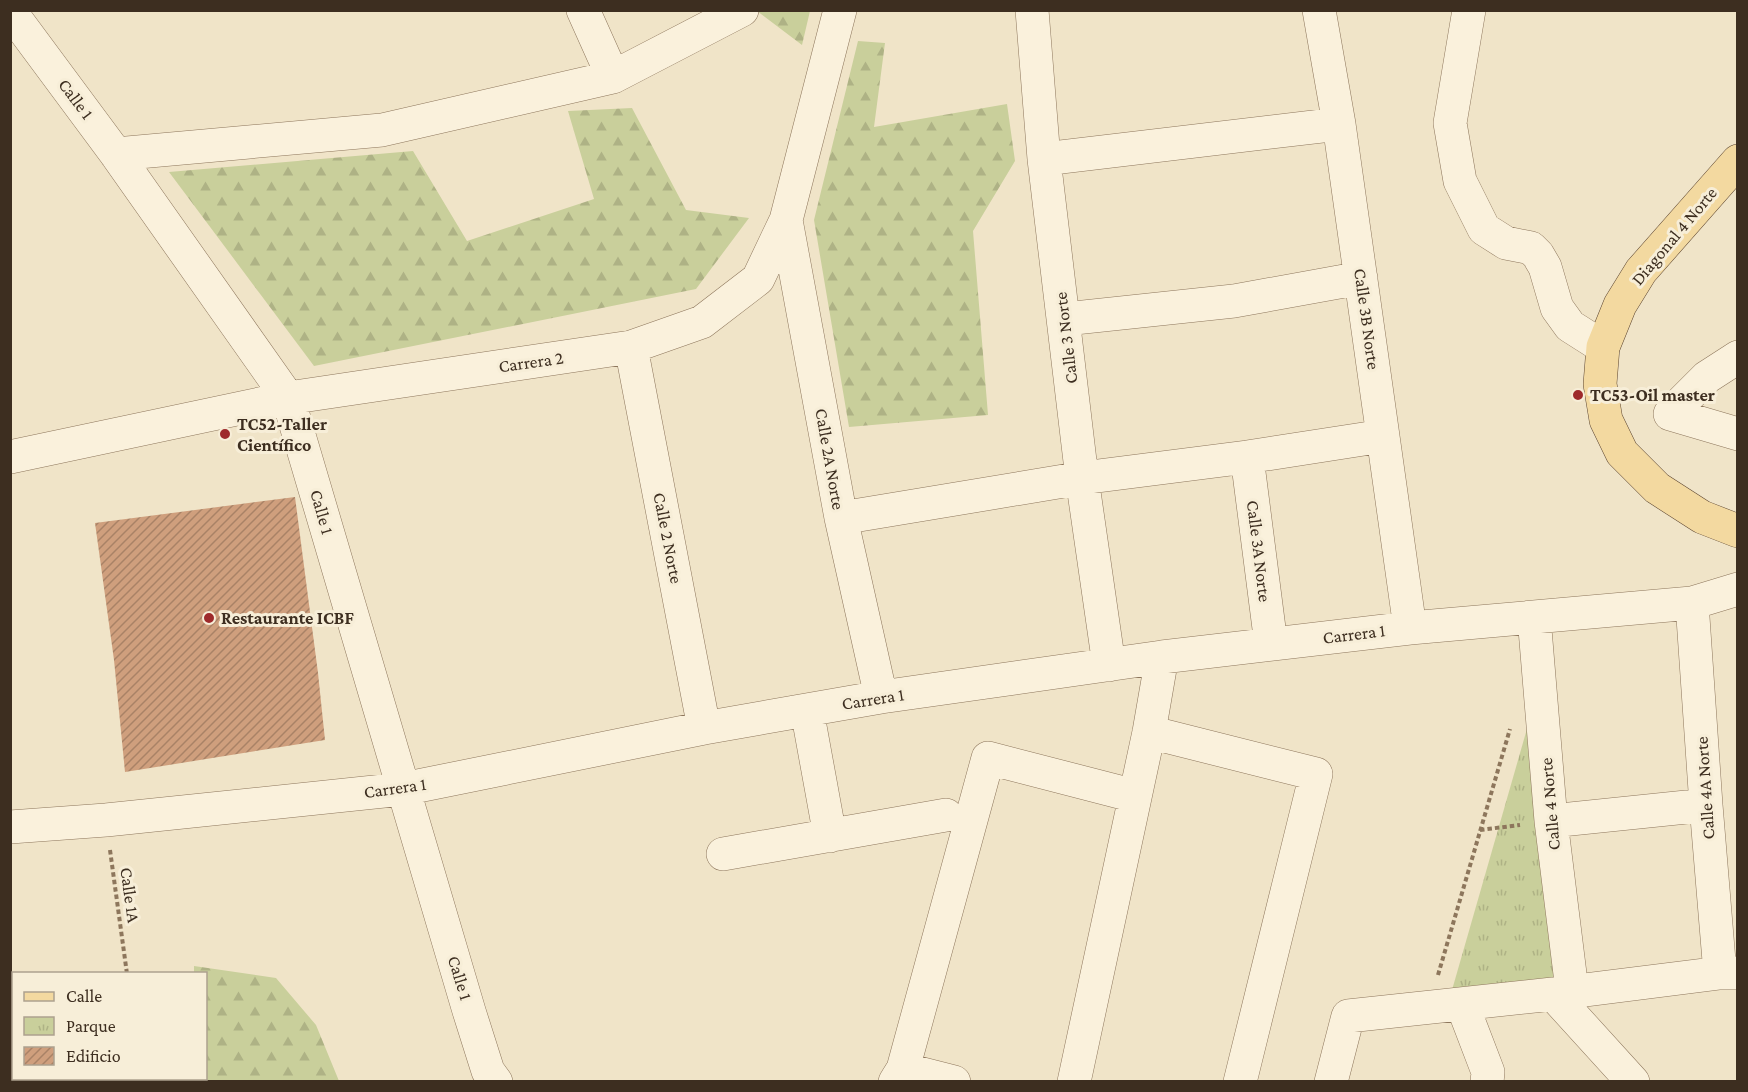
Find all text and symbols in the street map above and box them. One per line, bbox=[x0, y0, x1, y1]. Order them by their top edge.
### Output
street label: Calle 1 bbox=[54, 75, 98, 123]
street label: Diagonal 4 Norte bbox=[1627, 183, 1721, 289]
street label: Calle 3B Norte bbox=[1350, 267, 1384, 371]
street label: Calle 3 Norte bbox=[1050, 291, 1082, 385]
street label: Carrera 2 bbox=[497, 348, 565, 376]
place label: TC53-Oil master bbox=[1590, 385, 1715, 405]
marker: TC53-Oil master bbox=[1571, 388, 1585, 402]
street label: Calle 2A Norte bbox=[811, 407, 849, 511]
place label: TC52-Taller Científico bbox=[237, 414, 327, 455]
marker: TC52-Taller Científico bbox=[218, 427, 232, 441]
street label: Calle 1 bbox=[306, 487, 338, 537]
street label: Calle 2 Norte bbox=[649, 491, 687, 585]
street label: Calle 3A Norte bbox=[1243, 499, 1275, 603]
place label: Restaurante ICBF bbox=[221, 608, 354, 628]
marker: Restaurante ICBF bbox=[202, 611, 216, 625]
street label: Carrera 1 bbox=[1322, 620, 1386, 648]
street label: Carrera 1 bbox=[840, 684, 906, 714]
street label: Calle 4A Norte bbox=[1691, 736, 1719, 840]
street label: Calle 4 Norte bbox=[1536, 757, 1564, 851]
street label: Carrera 1 bbox=[362, 774, 428, 802]
street label: Calle 1A bbox=[116, 866, 144, 925]
street label: Calle 1 bbox=[444, 953, 476, 1003]
legend bbox=[12, 972, 207, 1080]
text: Calle bbox=[66, 986, 102, 1006]
text: Parque bbox=[66, 1016, 116, 1036]
text: Edificio bbox=[66, 1046, 121, 1066]

